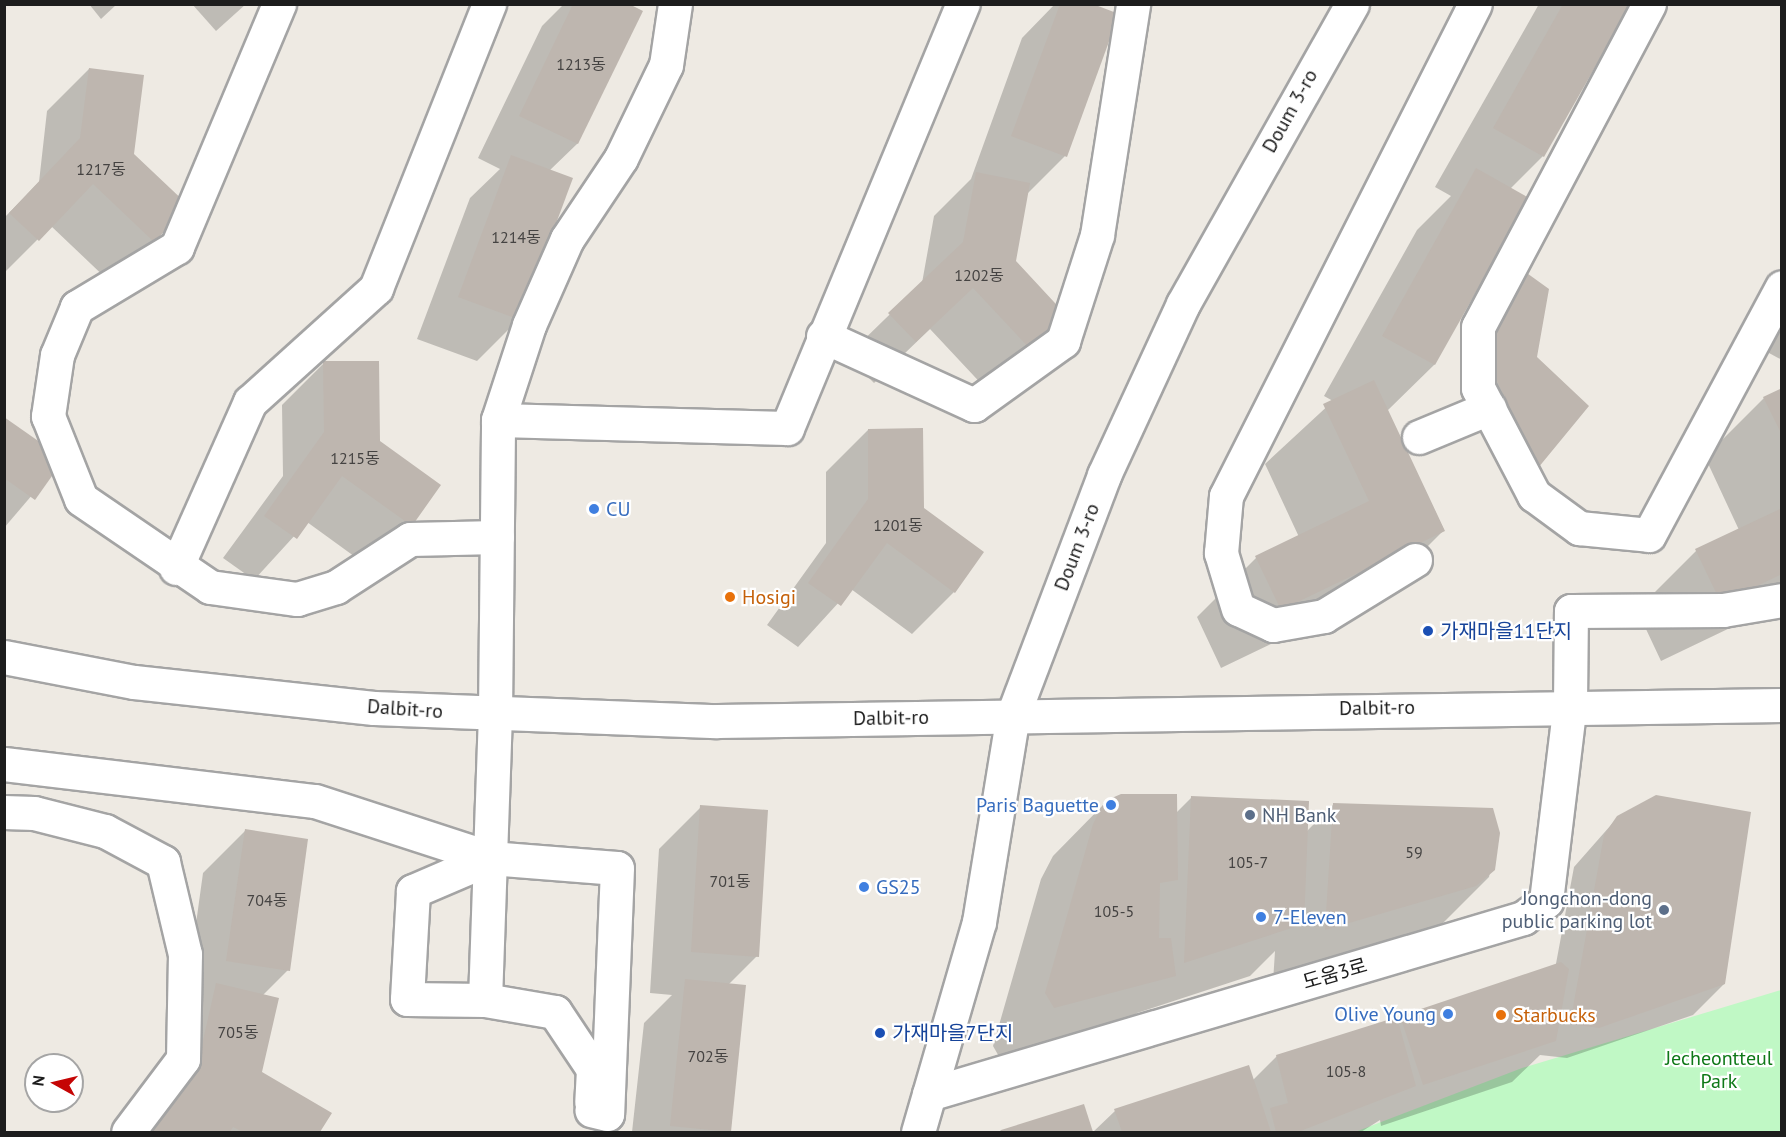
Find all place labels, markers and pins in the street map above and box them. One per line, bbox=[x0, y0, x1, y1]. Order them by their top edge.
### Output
place label: CU bbox=[606, 497, 630, 521]
marker: CU bbox=[587, 502, 601, 516]
place label: Hosigi bbox=[742, 585, 796, 609]
marker: Hosigi bbox=[723, 590, 737, 604]
place label: 가재마을11단지 bbox=[1440, 619, 1572, 643]
marker: 가재마을11단지 bbox=[1421, 624, 1435, 638]
place label: Paris Baguette bbox=[976, 793, 1099, 817]
marker: Paris Baguette bbox=[1104, 798, 1118, 812]
place label: NH Bank bbox=[1262, 803, 1336, 827]
marker: NH Bank bbox=[1243, 808, 1257, 822]
place label: GS25 bbox=[876, 875, 921, 899]
marker: GS25 bbox=[857, 880, 871, 894]
place label: Jongchon-dong public parking lot bbox=[1501, 886, 1652, 933]
marker: Jongchon-dong public parking lot bbox=[1657, 903, 1671, 917]
place label: 7-Eleven bbox=[1273, 905, 1347, 929]
marker: 7-Eleven bbox=[1254, 910, 1268, 924]
place label: Olive Young bbox=[1334, 1002, 1436, 1026]
place label: Starbucks bbox=[1513, 1003, 1596, 1027]
marker: Olive Young bbox=[1441, 1007, 1455, 1021]
marker: Starbucks bbox=[1494, 1008, 1508, 1022]
place label: 가재마을7단지 bbox=[892, 1021, 1013, 1045]
marker: 가재마을7단지 bbox=[873, 1026, 887, 1040]

